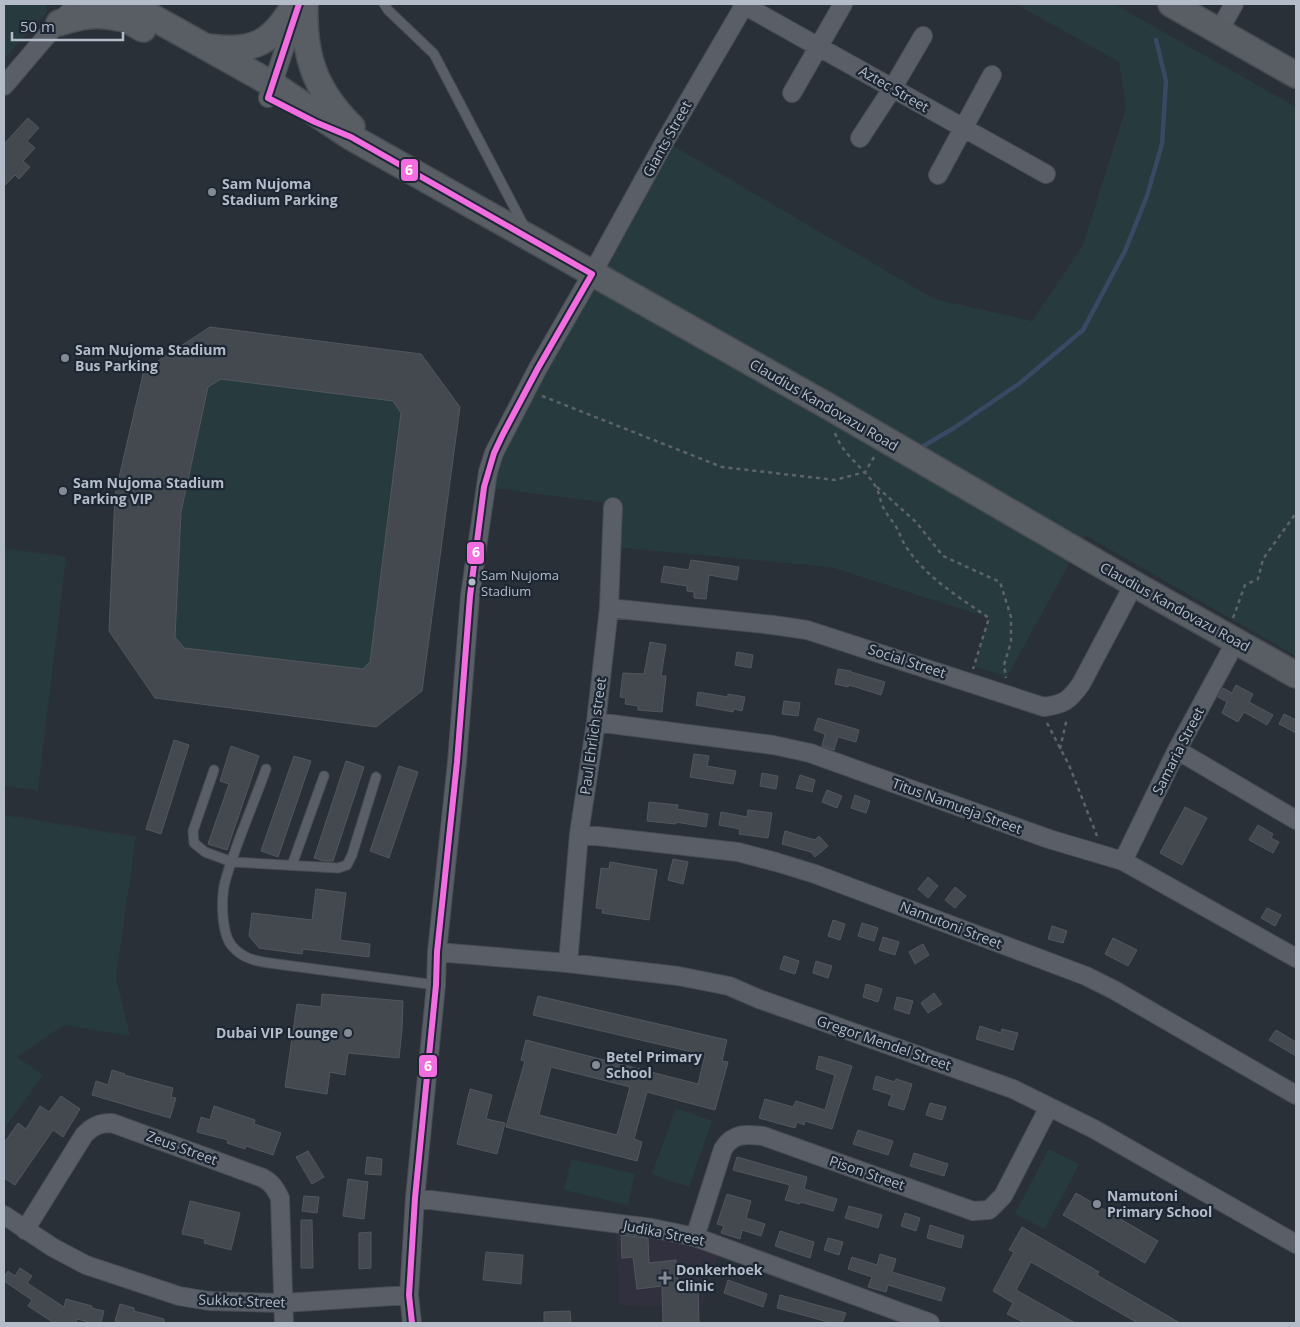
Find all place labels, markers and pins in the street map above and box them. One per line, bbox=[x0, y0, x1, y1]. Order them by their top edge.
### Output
place label: Sam Nujoma Stadium Parking bbox=[222, 174, 338, 209]
marker: Sam Nujoma Stadium Parking bbox=[206, 186, 218, 198]
place label: Sam Nujoma Stadium Bus Parking bbox=[75, 340, 226, 375]
marker: Sam Nujoma Stadium Bus Parking bbox=[59, 352, 71, 364]
place label: Sam Nujoma Stadium Parking VIP bbox=[73, 473, 224, 508]
marker: Sam Nujoma Stadium Parking VIP bbox=[57, 485, 69, 497]
place label: Sam Nujoma Stadium bbox=[481, 566, 559, 600]
marker: Sam Nujoma Stadium bbox=[467, 577, 477, 587]
place label: Dubai VIP Lounge bbox=[216, 1023, 338, 1042]
marker: Dubai VIP Lounge bbox=[342, 1027, 354, 1039]
place label: Betel Primary School bbox=[606, 1047, 702, 1082]
marker: Betel Primary School bbox=[590, 1059, 602, 1071]
place label: Namutoni Primary School bbox=[1107, 1186, 1212, 1221]
marker: Namutoni Primary School bbox=[1091, 1198, 1103, 1210]
place label: Donkerhoek Clinic bbox=[676, 1260, 763, 1295]
marker: Donkerhoek Clinic bbox=[658, 1271, 672, 1285]

